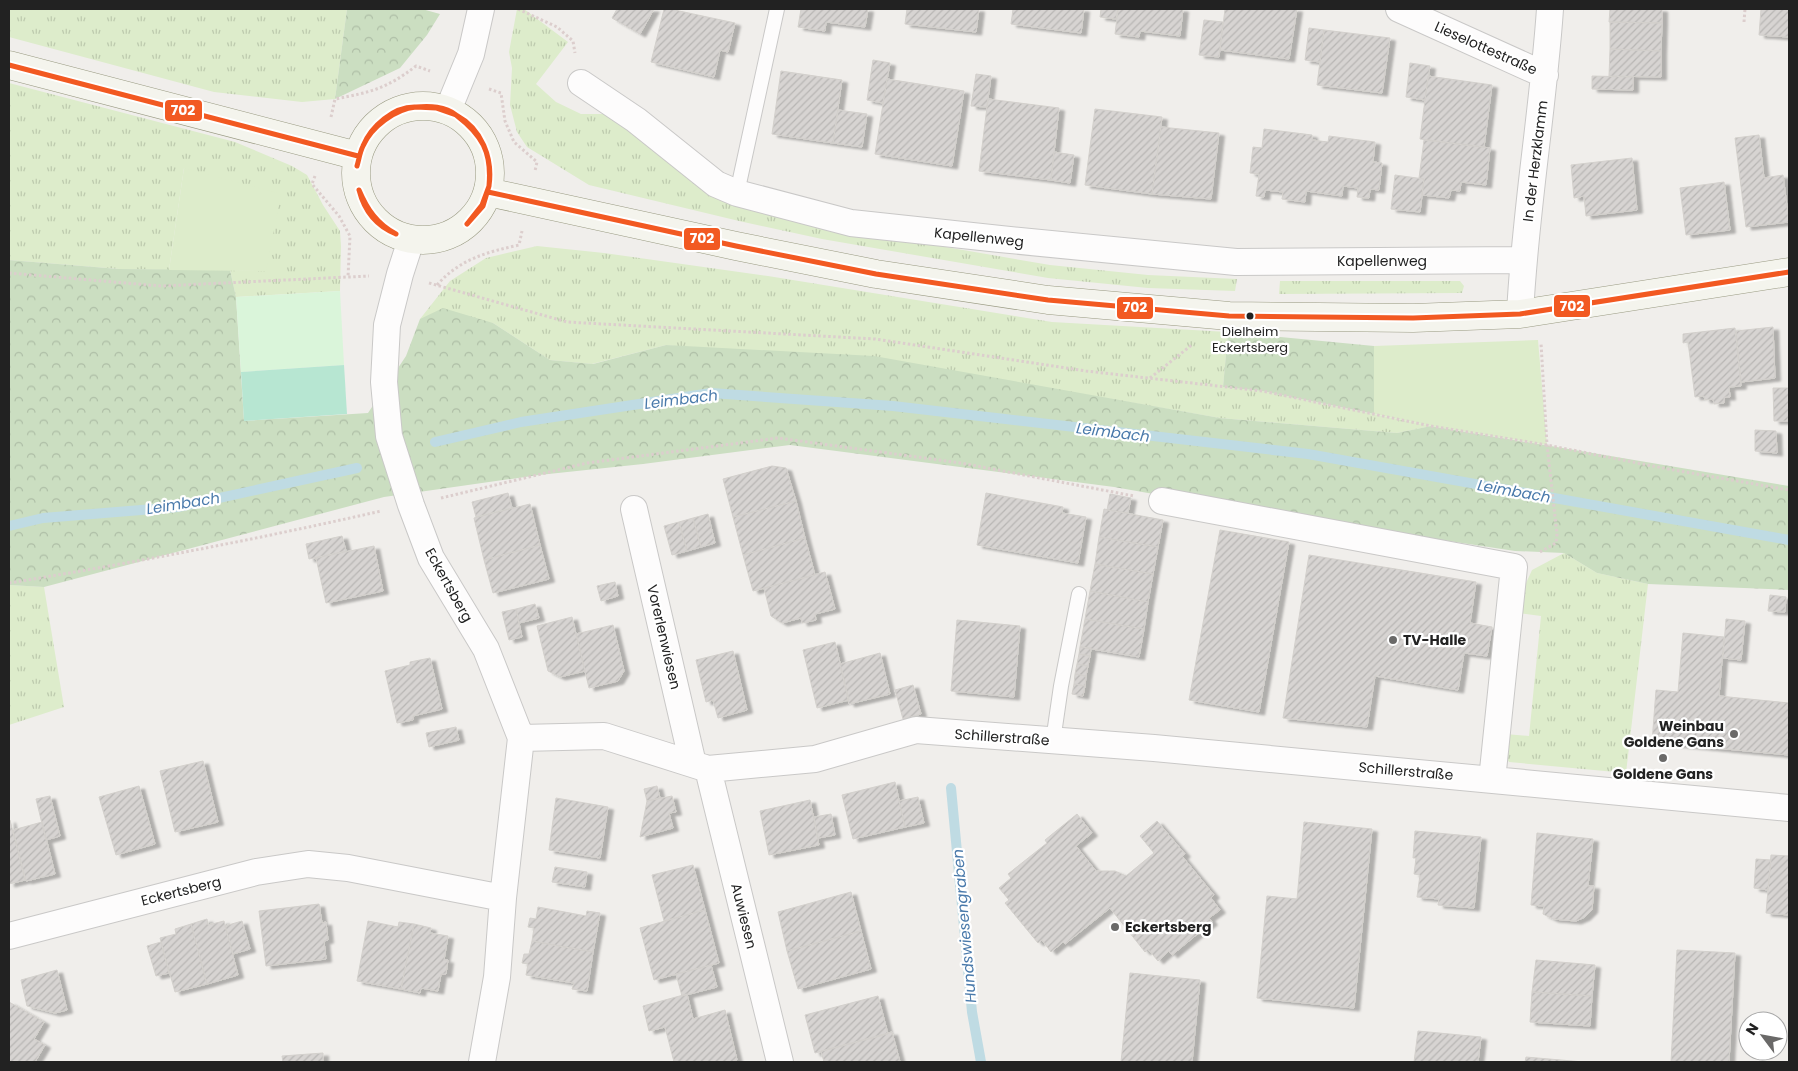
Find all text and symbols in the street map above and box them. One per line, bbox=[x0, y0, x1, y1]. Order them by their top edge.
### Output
street label: Lieselottestraße bbox=[1431, 16, 1541, 80]
line badge: 702 bbox=[164, 99, 203, 122]
street label: In der Herzklamm bbox=[1518, 99, 1552, 223]
text: 702 bbox=[171, 100, 195, 120]
street label: Kapellenweg bbox=[933, 222, 1025, 252]
line badge: 702 bbox=[683, 227, 721, 251]
text: 702 bbox=[690, 228, 714, 248]
street label: Kapellenweg bbox=[1337, 251, 1427, 271]
line badge: 702 bbox=[1553, 294, 1591, 318]
line badge: 702 bbox=[1116, 296, 1154, 320]
text: 702 bbox=[1560, 296, 1584, 316]
text: 702 bbox=[1123, 297, 1147, 317]
marker: Dielheim Eckertsberg bbox=[1245, 311, 1255, 321]
place label: Dielheim Eckertsberg bbox=[1212, 322, 1288, 357]
water label: Leimbach bbox=[643, 384, 719, 414]
water label: Leimbach bbox=[1075, 417, 1151, 447]
water label: Leimbach bbox=[1476, 474, 1552, 508]
water label: Leimbach bbox=[145, 487, 221, 519]
street label: Eckertsberg bbox=[420, 544, 478, 626]
street label: Vorerlenwiesen bbox=[642, 583, 686, 691]
place label: TV-Halle bbox=[1403, 630, 1467, 650]
marker: TV-Halle bbox=[1387, 634, 1399, 646]
place label: Weinbau Goldene Gans bbox=[1624, 716, 1724, 752]
street label: Schillerstraße bbox=[954, 724, 1051, 750]
marker: Weinbau Goldene Gans bbox=[1728, 728, 1740, 740]
marker: Goldene Gans bbox=[1657, 752, 1669, 764]
street label: Schillerstraße bbox=[1358, 757, 1455, 785]
place label: Goldene Gans bbox=[1613, 764, 1713, 784]
water label: Hundswiesengraben bbox=[947, 848, 981, 1004]
street label: Eckertsberg bbox=[139, 871, 223, 911]
street label: Auwiesen bbox=[726, 881, 762, 951]
place label: Eckertsberg bbox=[1125, 917, 1211, 937]
marker: Eckertsberg bbox=[1109, 921, 1121, 933]
north arrow bbox=[1738, 1011, 1788, 1061]
text: N bbox=[1741, 1019, 1763, 1039]

